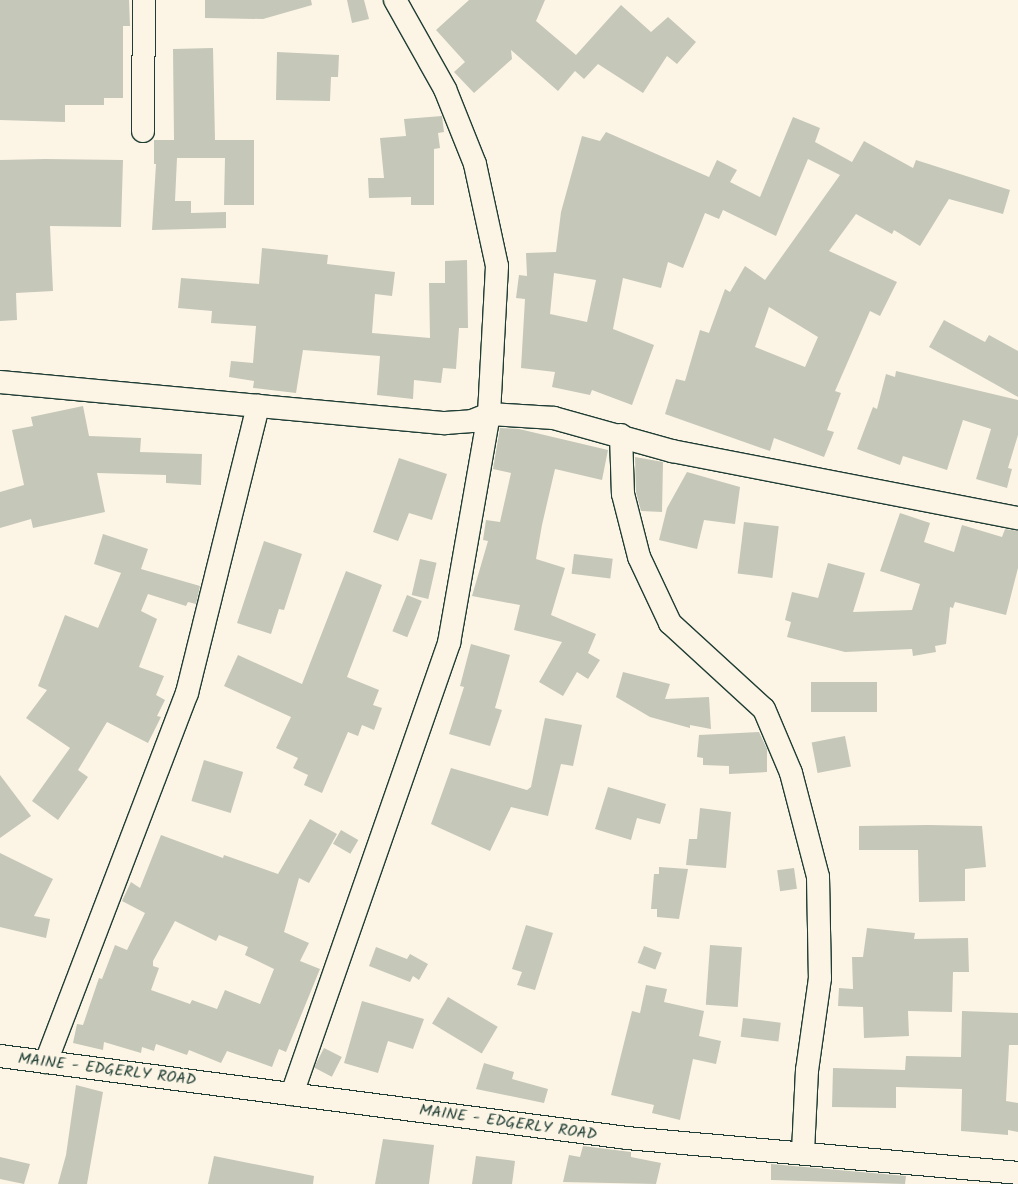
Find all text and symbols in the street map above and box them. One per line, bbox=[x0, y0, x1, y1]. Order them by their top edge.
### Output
street label: MAINE - EDGERLY ROAD bbox=[17, 1050, 197, 1090]
street label: MAINE - EDGERLY ROAD bbox=[418, 1101, 598, 1145]

